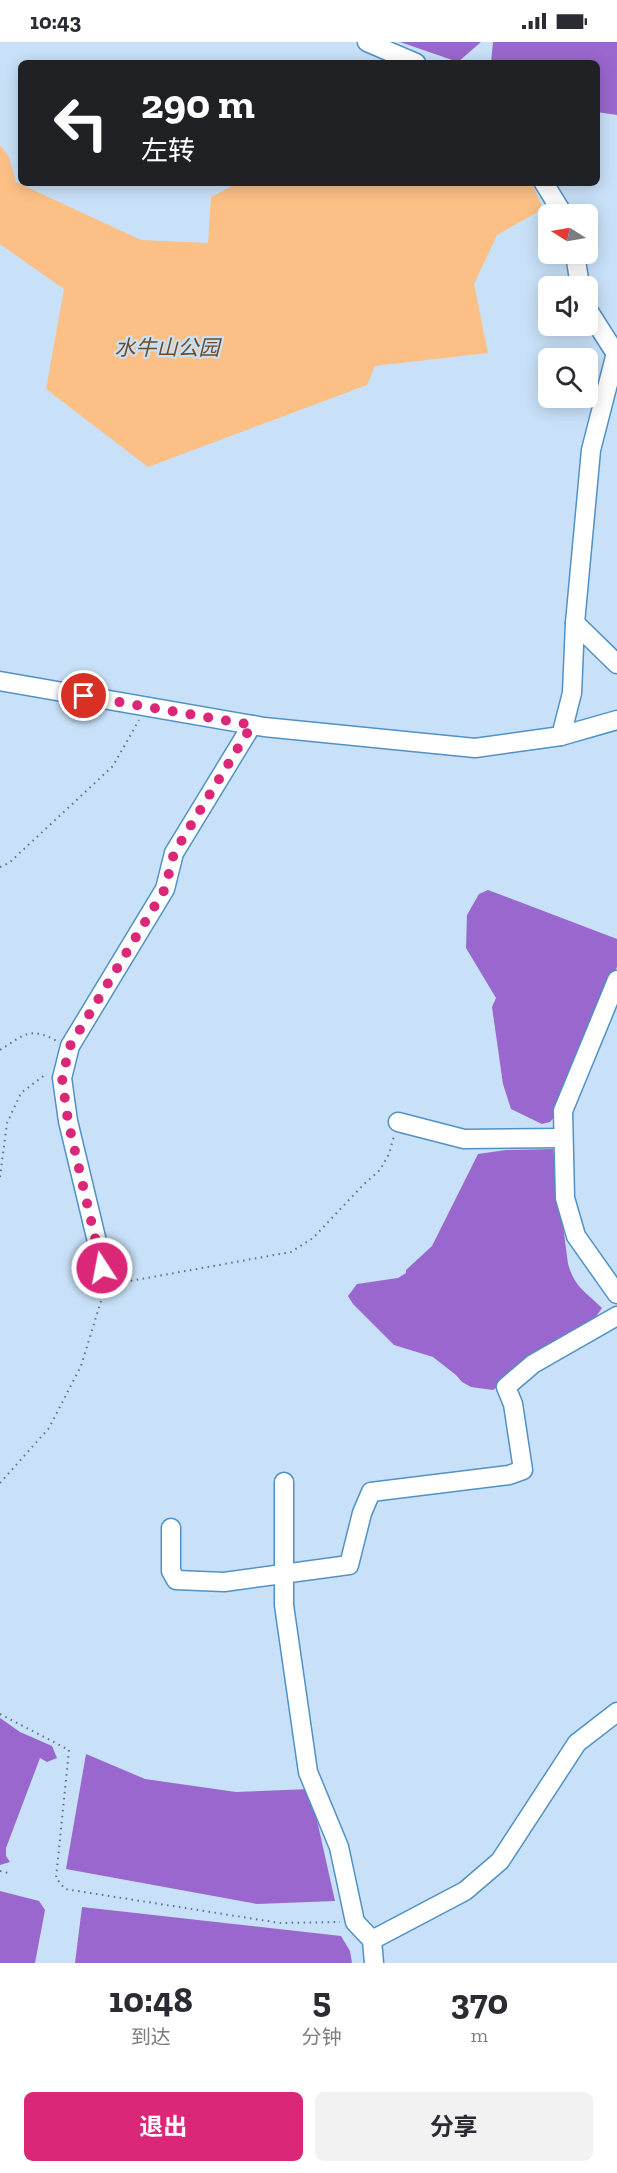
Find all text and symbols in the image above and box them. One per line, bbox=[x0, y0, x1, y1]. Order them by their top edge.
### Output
text: 10:43 bbox=[30, 8, 81, 35]
text: 290 m bbox=[141, 78, 255, 129]
icon: left bbox=[42, 84, 120, 162]
text: 左转 bbox=[141, 135, 195, 167]
north arrow bbox=[538, 204, 598, 264]
map controls bbox=[538, 204, 598, 408]
button: sound bbox=[538, 276, 598, 336]
park label: 水牛山公园 bbox=[115, 335, 222, 360]
button: search bbox=[538, 348, 598, 408]
pin bbox=[58, 670, 109, 721]
icon: arrive bbox=[67, 679, 100, 712]
position arrow bbox=[70, 1236, 134, 1300]
text: 10:48 bbox=[109, 1978, 193, 2021]
text: 5 bbox=[312, 1978, 331, 2021]
text: 370 bbox=[450, 1980, 508, 2023]
text: m bbox=[471, 2023, 488, 2047]
text: 到达 bbox=[131, 2025, 171, 2049]
text: 分钟 bbox=[302, 2025, 342, 2049]
button: 退出 bbox=[24, 2092, 303, 2161]
button: 分享 bbox=[315, 2092, 593, 2161]

